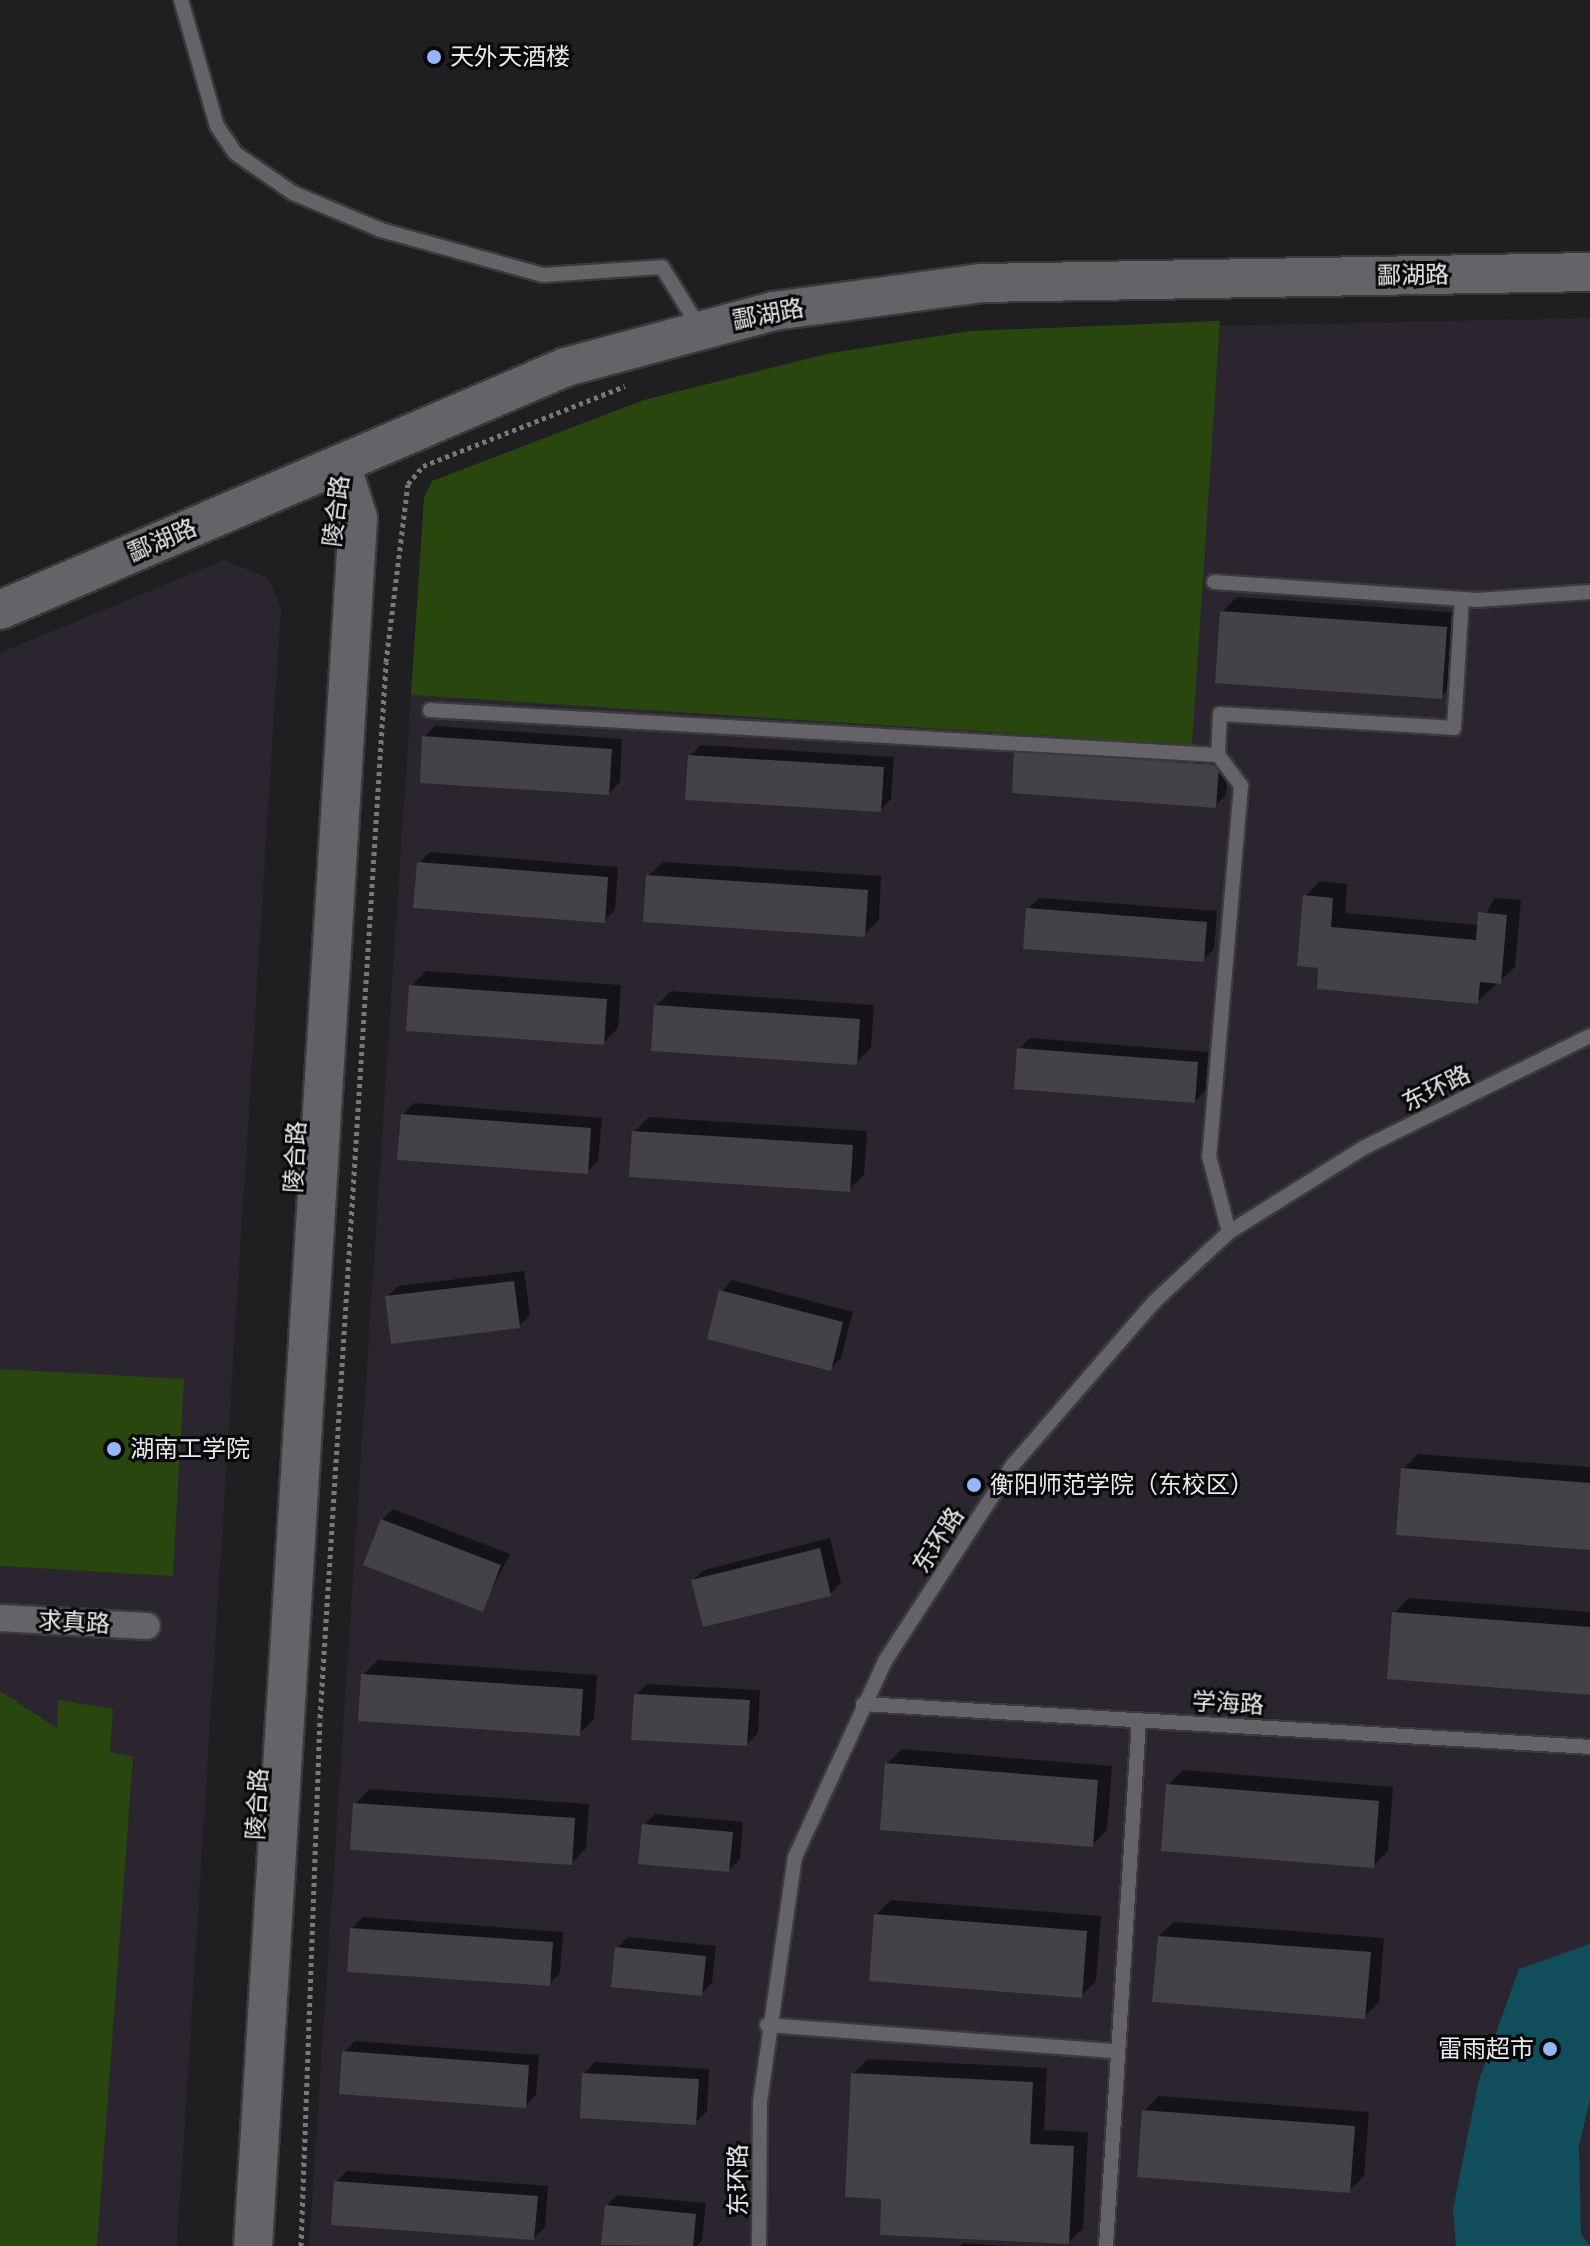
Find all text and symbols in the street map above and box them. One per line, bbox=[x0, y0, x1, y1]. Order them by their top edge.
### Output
place label: 天外天酒楼 bbox=[450, 43, 570, 71]
marker: 天外天酒楼 bbox=[425, 48, 443, 66]
street label: 酃湖路 bbox=[1377, 260, 1449, 290]
street label: 酃湖路 bbox=[730, 293, 806, 335]
street label: 陵合路 bbox=[317, 474, 355, 548]
street label: 酃湖路 bbox=[123, 513, 201, 567]
street label: 东环路 bbox=[1397, 1059, 1475, 1117]
street label: 陵合路 bbox=[279, 1120, 311, 1194]
place label: 湖南工学院 bbox=[130, 1435, 250, 1463]
marker: 湖南工学院 bbox=[105, 1440, 123, 1458]
place label: 衡阳师范学院（东校区） bbox=[990, 1471, 1254, 1499]
marker: 衡阳师范学院（东校区） bbox=[965, 1476, 983, 1494]
street label: 东环路 bbox=[906, 1502, 970, 1578]
street label: 求真路 bbox=[37, 1606, 111, 1638]
street label: 学海路 bbox=[1191, 1687, 1265, 1719]
street label: 陵合路 bbox=[241, 1767, 273, 1841]
place label: 雷雨超市 bbox=[1438, 2035, 1534, 2063]
marker: 雷雨超市 bbox=[1541, 2040, 1559, 2058]
street label: 东环路 bbox=[724, 2144, 752, 2216]

